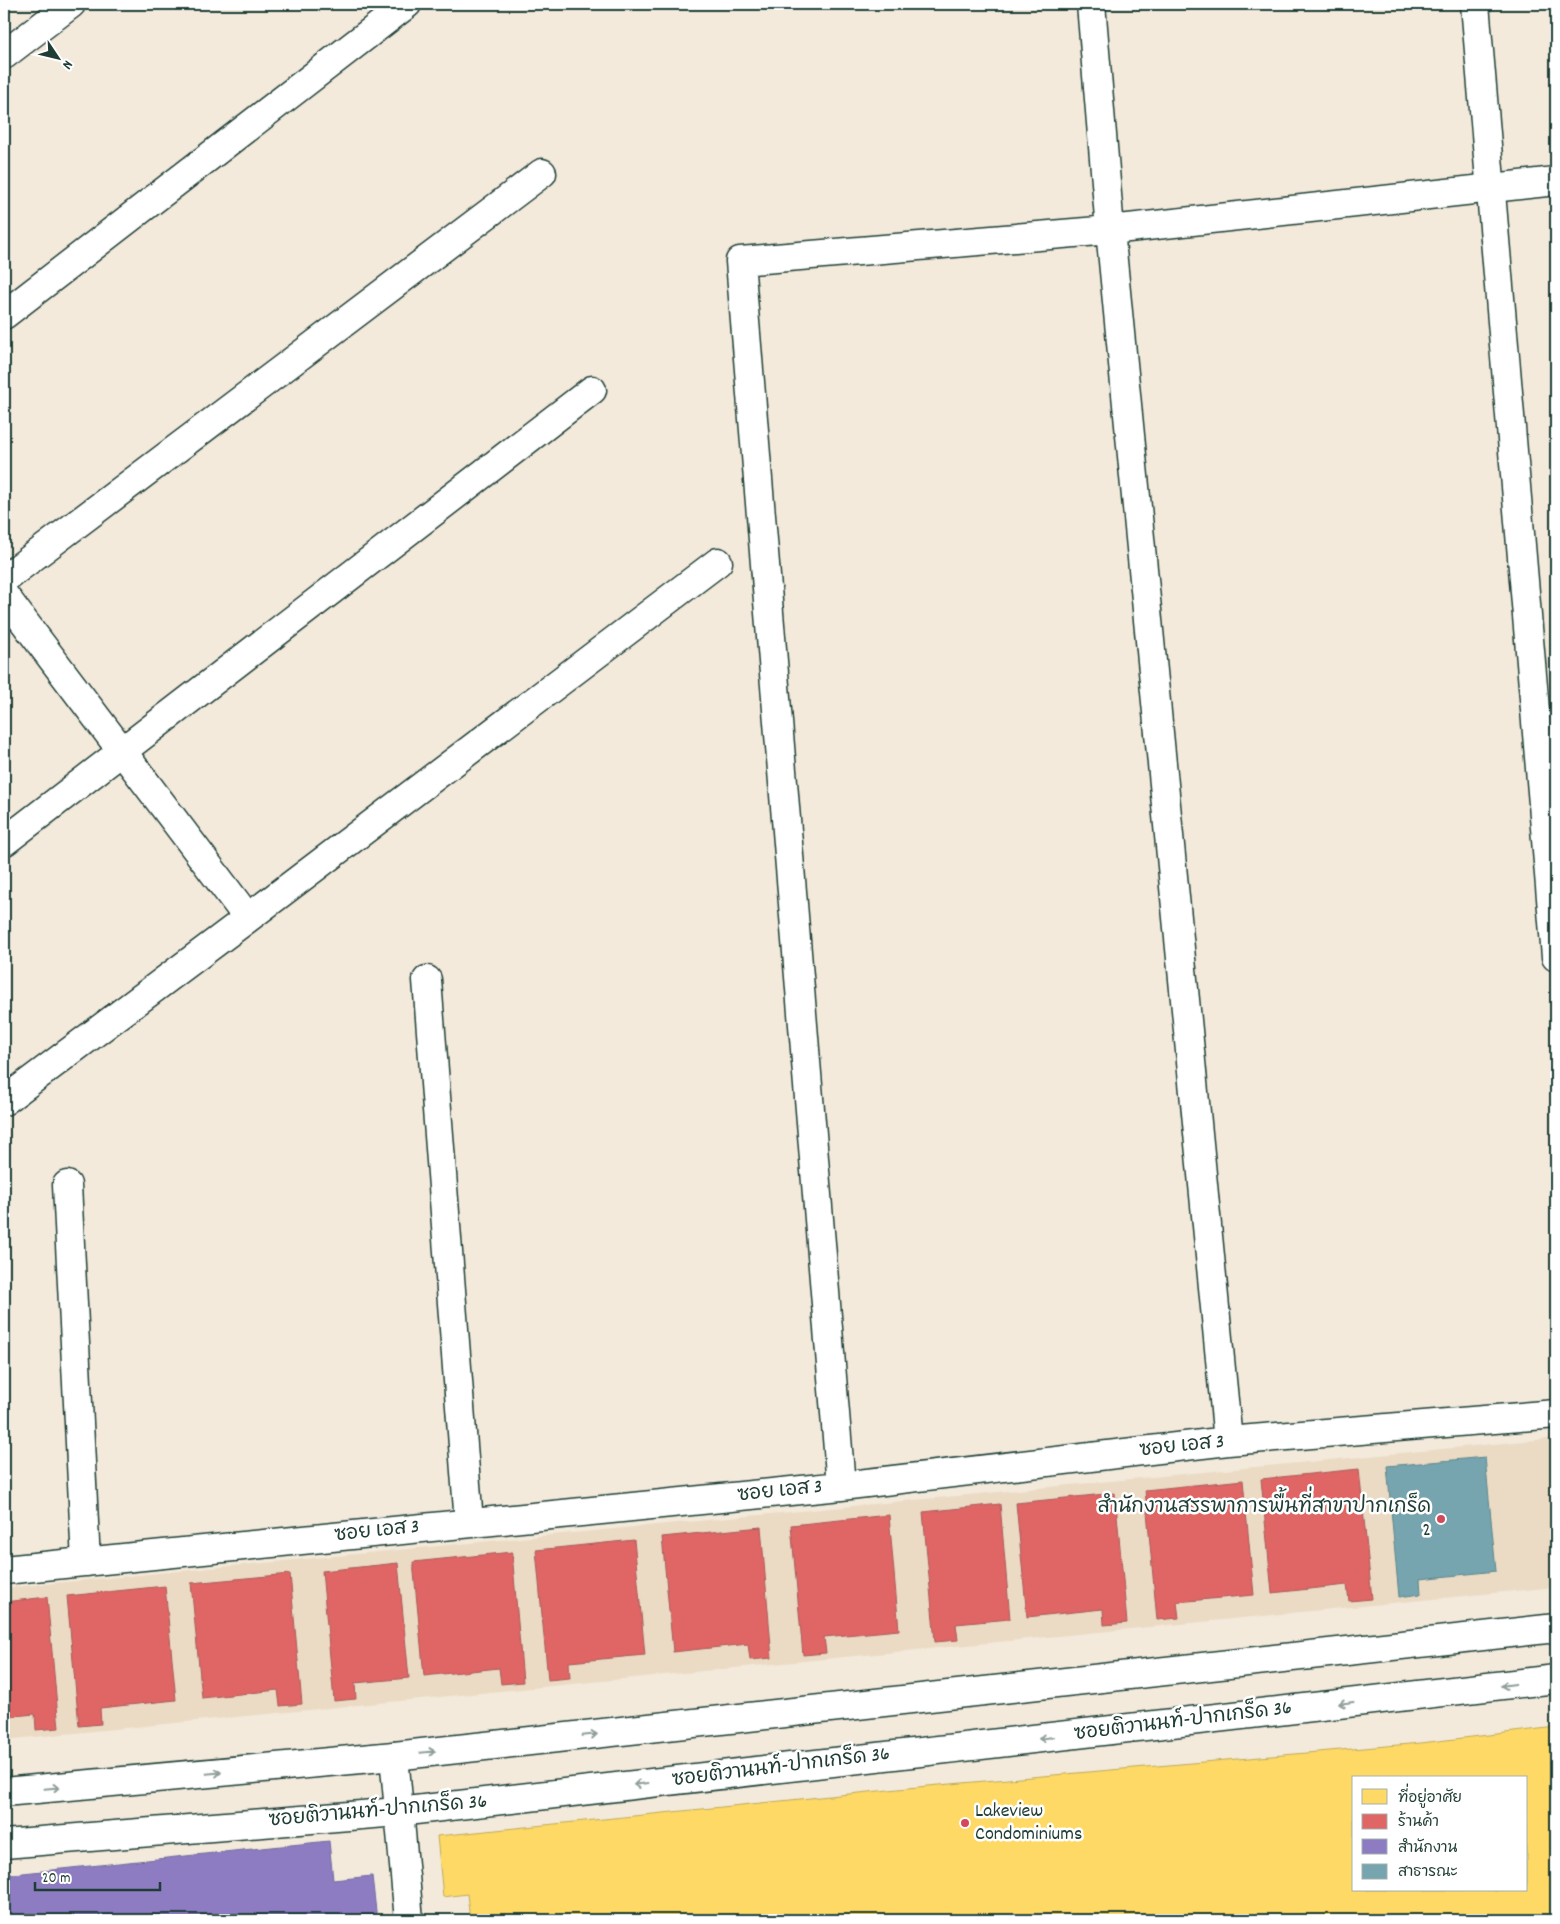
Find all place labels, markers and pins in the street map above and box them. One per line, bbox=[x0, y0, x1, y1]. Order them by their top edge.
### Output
place label: สำนักงานสรรพาการพื้นที่สาขาปากเกร็ด 2 bbox=[1097, 1486, 1431, 1545]
marker: สำนักงานสรรพาการพื้นที่สาขาปากเกร็ด 2 bbox=[1435, 1513, 1447, 1525]
place label: Lakeview Condominiums bbox=[975, 1798, 1082, 1849]
marker: Lakeview Condominiums bbox=[959, 1817, 971, 1829]

